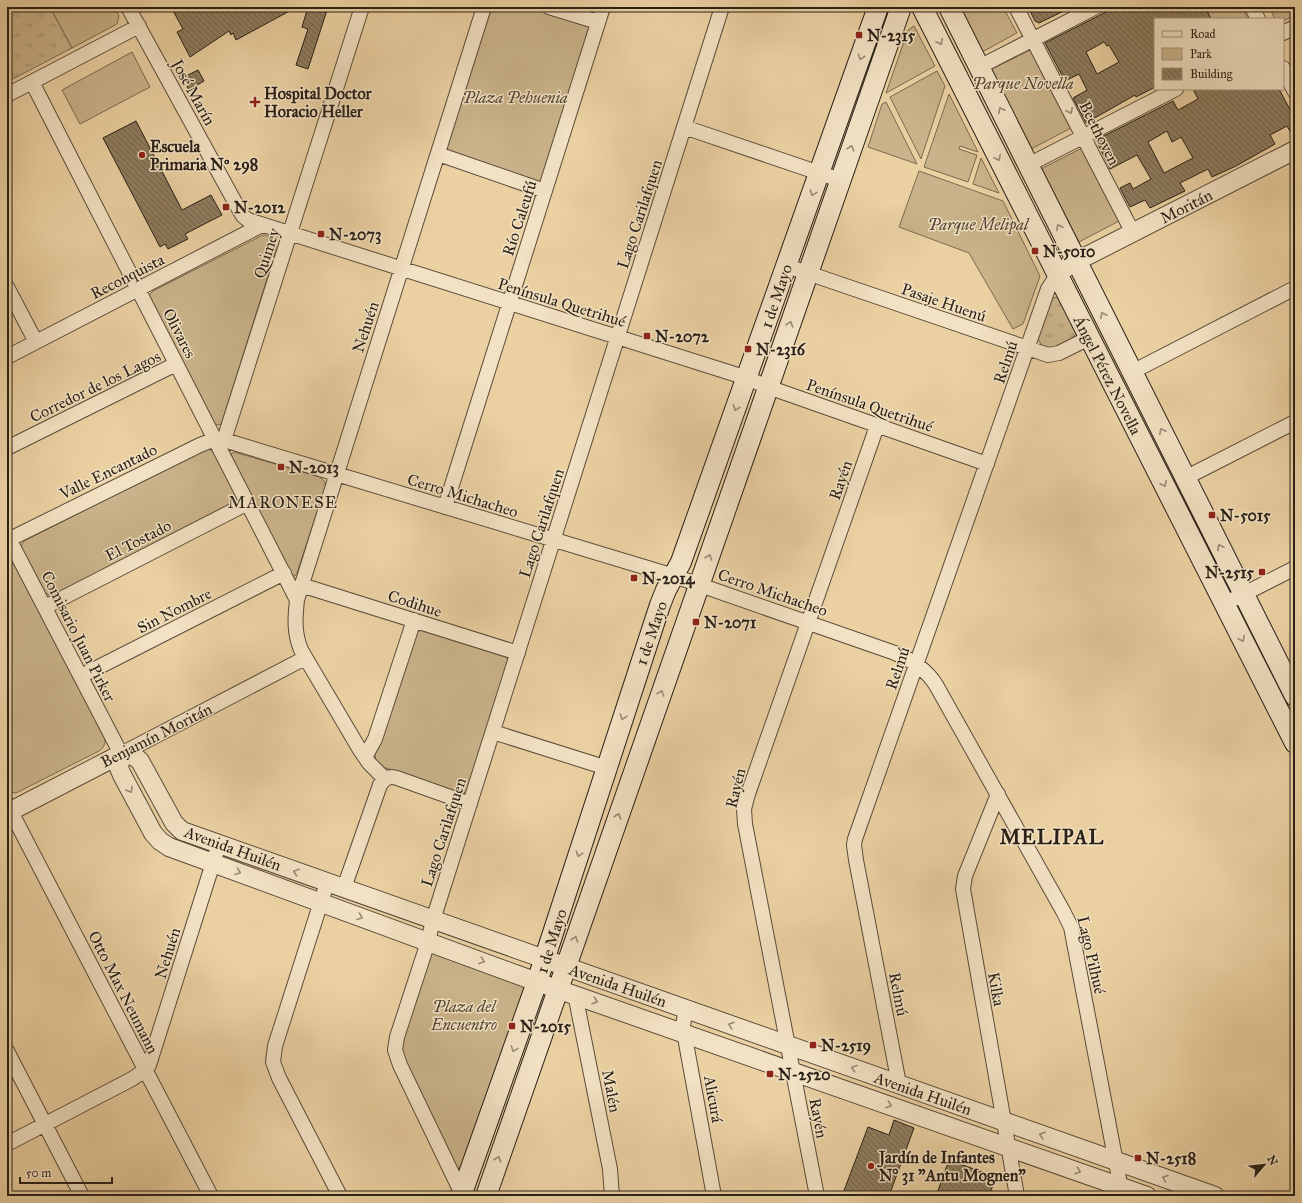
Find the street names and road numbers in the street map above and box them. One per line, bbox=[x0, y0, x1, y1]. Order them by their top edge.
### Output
street label: José Marín bbox=[166, 54, 220, 129]
street label: Beethoven bbox=[1075, 98, 1124, 169]
street label: Lago Carilafquen bbox=[613, 157, 667, 271]
street label: Río Caleufú bbox=[498, 178, 541, 258]
street label: Moritán bbox=[1157, 185, 1216, 228]
street label: Quimey bbox=[249, 225, 284, 281]
street label: Reconquista bbox=[87, 250, 168, 304]
street label: 1 de Mayo bbox=[757, 262, 796, 331]
street label: Península Quetrihué bbox=[496, 274, 628, 331]
street label: Pasaje Huenú bbox=[899, 279, 989, 326]
street label: Nehuén bbox=[348, 299, 383, 355]
street label: Olivares bbox=[159, 305, 200, 362]
street label: Ángel Pérez Novella bbox=[1068, 311, 1147, 439]
street label: Relmú bbox=[989, 338, 1022, 386]
street label: Corredor de los Lagos bbox=[27, 346, 164, 427]
street label: Península Quetrihué bbox=[804, 375, 936, 436]
street label: Valle Encantado bbox=[55, 440, 160, 504]
street label: Rayén bbox=[825, 458, 856, 502]
street label: Lago Carilafquen bbox=[515, 466, 569, 580]
street label: Cerro Michacheo bbox=[405, 470, 521, 521]
street label: El Tostado bbox=[102, 516, 174, 565]
street label: Cerro Michacheo bbox=[715, 565, 830, 620]
street label: Comisario Juan Pirker bbox=[36, 568, 120, 705]
street label: Sin Nombre bbox=[134, 583, 215, 637]
street label: Codihue bbox=[386, 586, 444, 621]
street label: 1 de Mayo bbox=[632, 599, 671, 668]
street label: Relmú bbox=[881, 644, 914, 692]
street label: Benjamín Moritán bbox=[97, 699, 215, 772]
street label: Rayén bbox=[721, 766, 750, 810]
street label: Lago Carilafquen bbox=[417, 775, 471, 889]
street label: Avenida Huilén bbox=[181, 822, 284, 875]
street label: 1 de Mayo bbox=[532, 907, 571, 976]
street label: Lago Pilhué bbox=[1072, 914, 1110, 997]
street label: Nehuén bbox=[151, 925, 184, 981]
street label: Otto Max Neumann bbox=[84, 928, 163, 1057]
street label: Avenida Huilén bbox=[566, 960, 669, 1011]
street label: Relmú bbox=[885, 971, 912, 1018]
street label: Kilka bbox=[984, 971, 1009, 1008]
street label: Malén bbox=[598, 1068, 625, 1114]
street label: Avenida Huilén bbox=[871, 1068, 974, 1119]
street label: Alicurá bbox=[700, 1073, 727, 1124]
street label: Rayén bbox=[805, 1096, 832, 1140]

